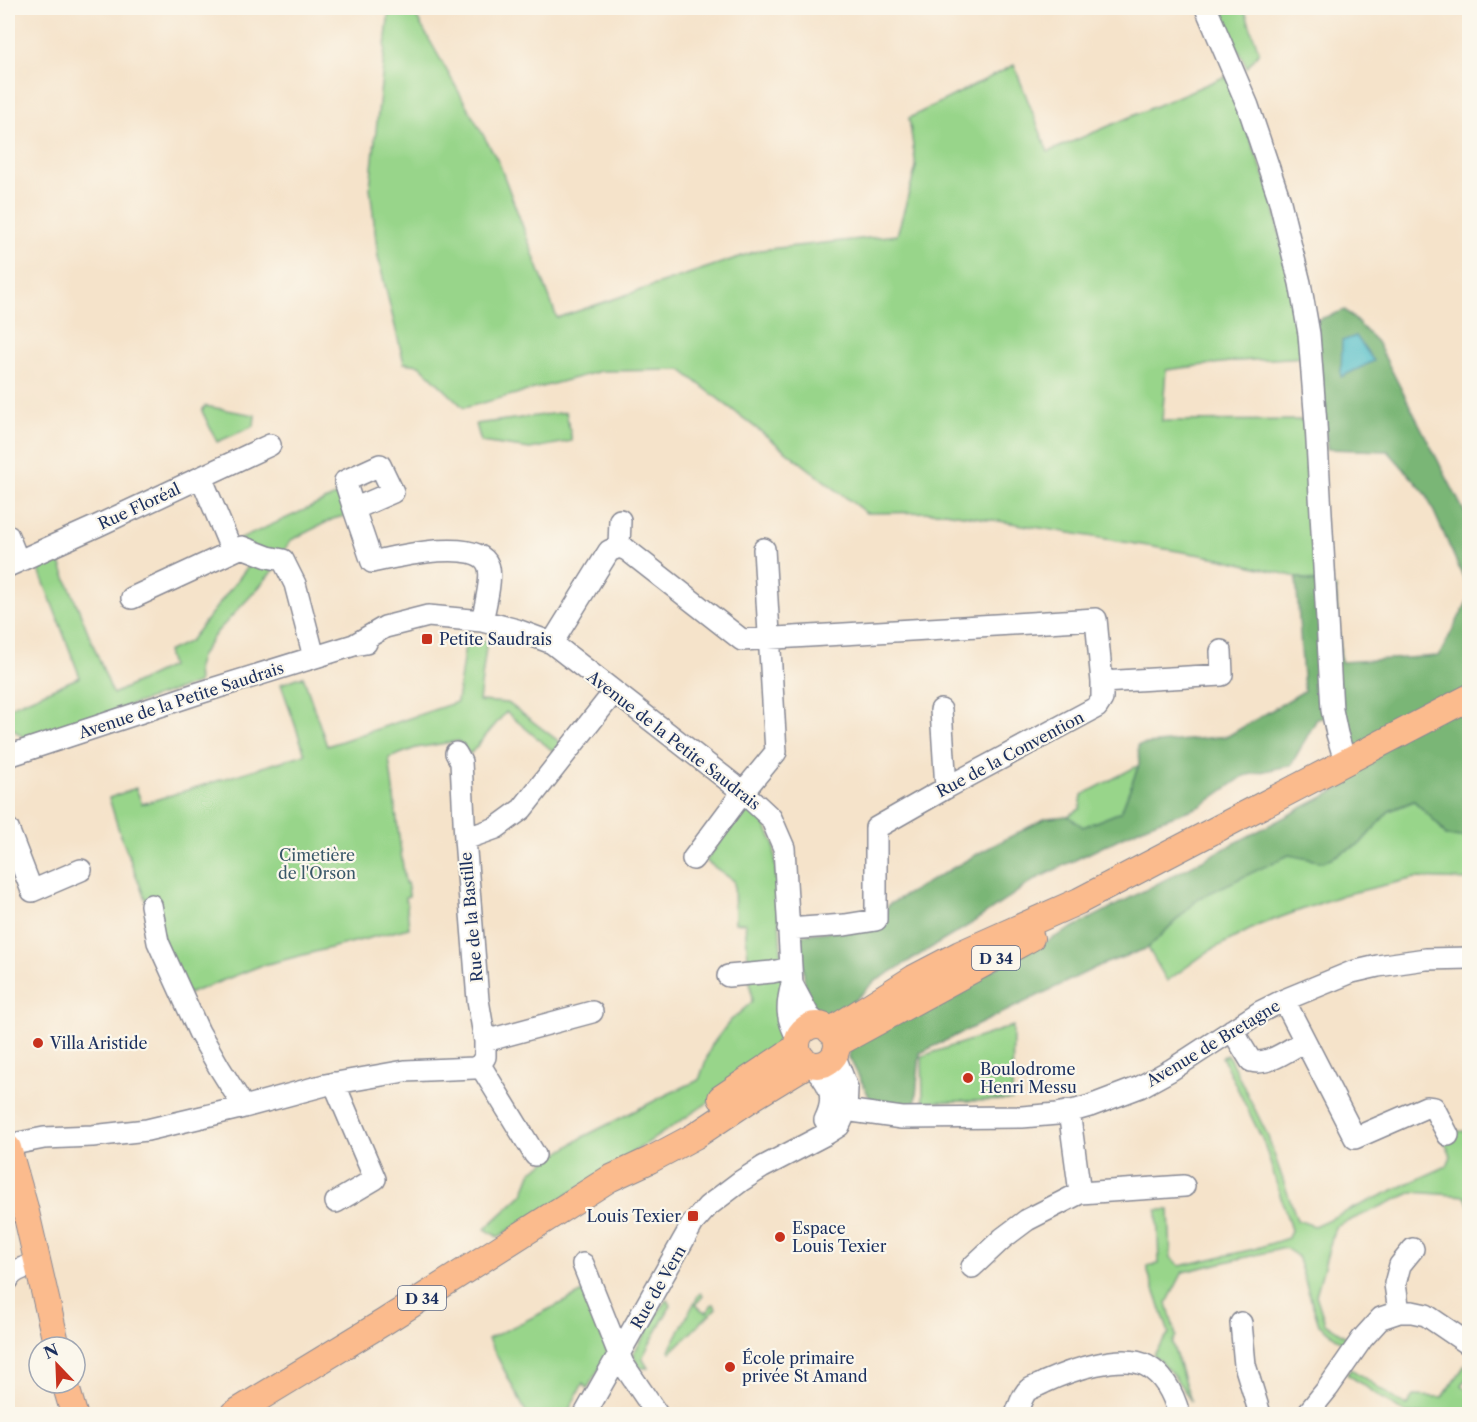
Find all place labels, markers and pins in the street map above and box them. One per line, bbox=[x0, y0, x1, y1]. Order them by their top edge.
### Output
place label: Petite Saudrais bbox=[439, 629, 552, 649]
marker: Petite Saudrais bbox=[420, 632, 434, 646]
place label: Villa Aristide bbox=[49, 1033, 147, 1053]
marker: Villa Aristide bbox=[31, 1036, 45, 1050]
place label: Boulodrome Henri Messu bbox=[980, 1059, 1077, 1097]
marker: Boulodrome Henri Messu bbox=[961, 1071, 975, 1085]
place label: Louis Texier bbox=[587, 1206, 681, 1226]
marker: Louis Texier bbox=[686, 1209, 700, 1223]
place label: Espace Louis Texier bbox=[792, 1218, 887, 1256]
marker: Espace Louis Texier bbox=[773, 1230, 787, 1244]
place label: École primaire privée St Amand bbox=[742, 1348, 868, 1386]
marker: École primaire privée St Amand bbox=[723, 1360, 737, 1374]

